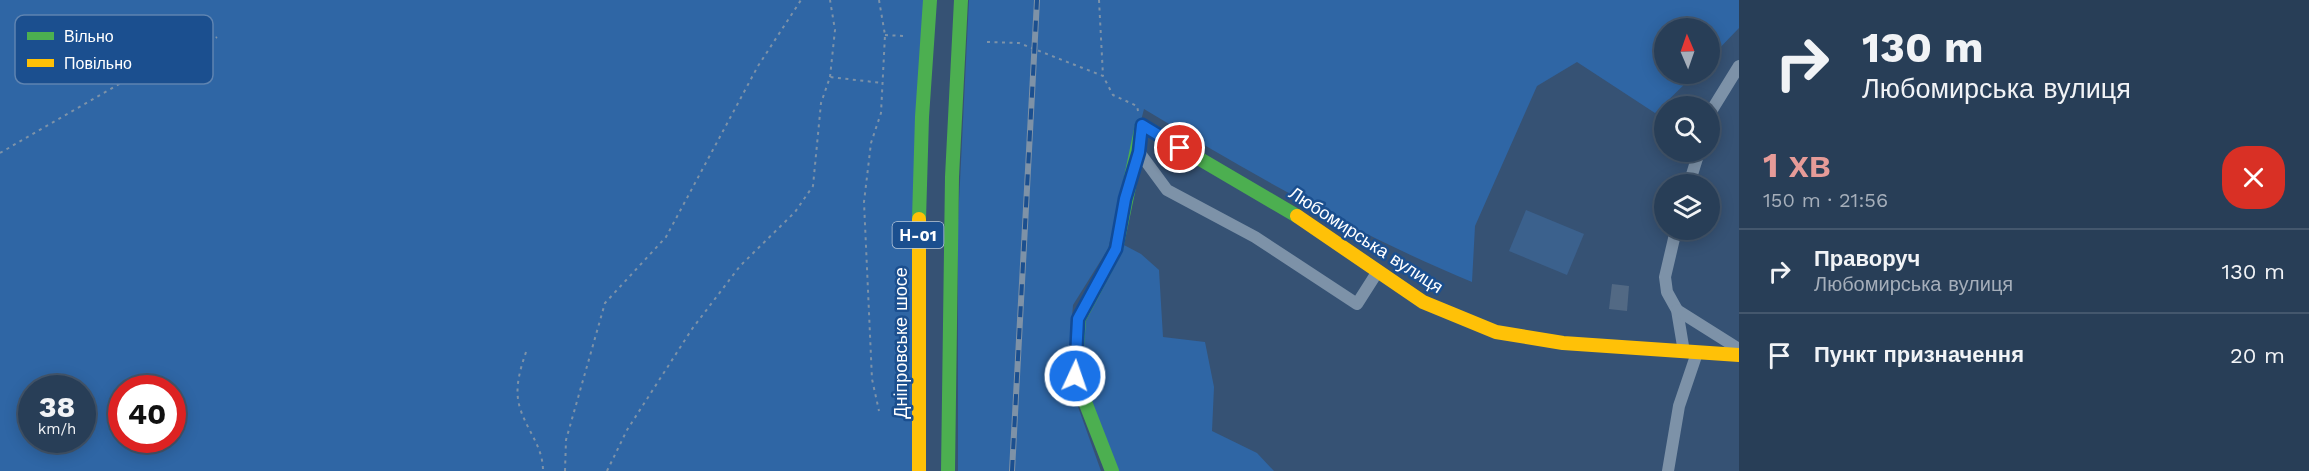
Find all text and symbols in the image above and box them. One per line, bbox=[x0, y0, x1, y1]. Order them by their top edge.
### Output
legend bbox=[15, 15, 213, 84]
north arrow bbox=[1654, 18, 1720, 84]
map controls bbox=[1654, 18, 1720, 240]
text: 130 m bbox=[1862, 23, 1984, 72]
icon: right bbox=[1763, 24, 1841, 102]
text: Вільно bbox=[64, 27, 114, 46]
text: Повільно bbox=[64, 54, 132, 73]
text: Любомирська вулиця bbox=[1862, 73, 2131, 105]
button: search bbox=[1654, 96, 1720, 162]
pin bbox=[1154, 122, 1205, 173]
icon: arrive bbox=[1163, 131, 1196, 164]
text: 1 хв bbox=[1763, 144, 1831, 186]
button: close bbox=[2222, 146, 2285, 209]
button: layers bbox=[1654, 174, 1720, 240]
street label: Любомирська вулиця bbox=[1285, 182, 1447, 297]
text: 150 m · 21:56 bbox=[1763, 188, 1888, 212]
road number: Н-01 bbox=[892, 222, 944, 248]
text: Праворуч bbox=[1814, 246, 1920, 271]
icon: right bbox=[1763, 255, 1796, 288]
text: 130 m bbox=[2221, 259, 2285, 284]
street label: Дніпровське шосе bbox=[890, 267, 911, 419]
text: Любомирська вулиця bbox=[1814, 272, 2013, 296]
icon: arrive bbox=[1763, 339, 1796, 372]
text: Пункт призначення bbox=[1814, 342, 2024, 367]
text: 20 m bbox=[2230, 343, 2285, 368]
position arrow bbox=[1043, 344, 1107, 408]
speed limit sign: 40 bbox=[108, 375, 186, 453]
text: 38 bbox=[39, 389, 75, 424]
text: km/h bbox=[38, 420, 76, 438]

